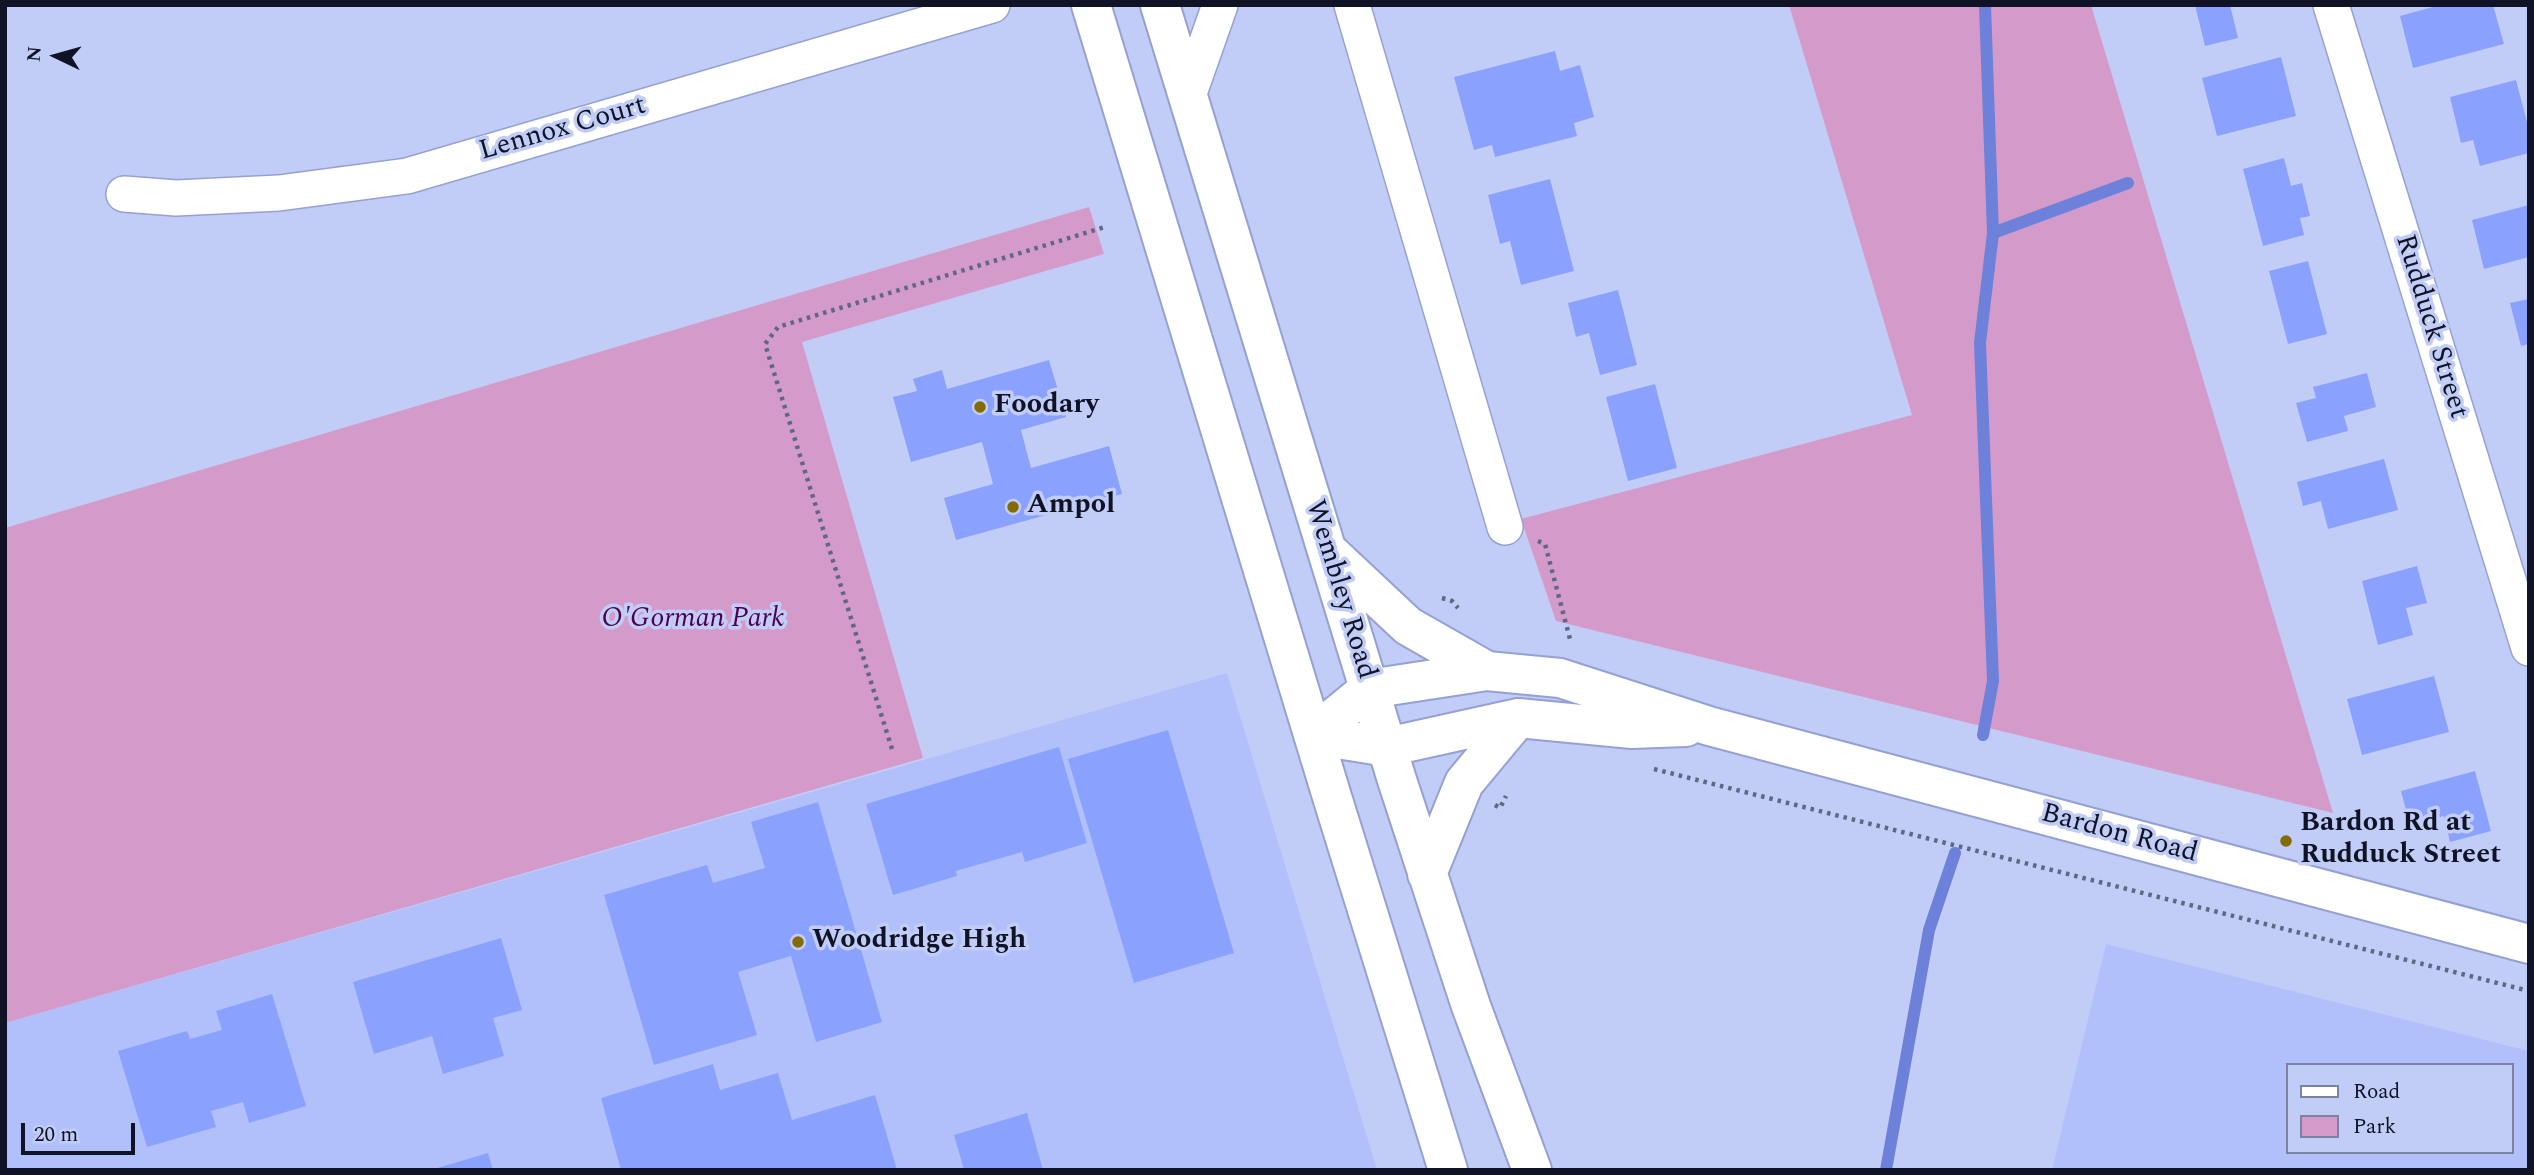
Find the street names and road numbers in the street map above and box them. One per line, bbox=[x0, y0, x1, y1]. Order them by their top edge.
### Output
street label: Lennox Court bbox=[476, 90, 650, 170]
street label: Rudduck Street bbox=[2386, 231, 2474, 423]
street label: Wembley Road bbox=[1296, 496, 1382, 684]
street label: Bardon Road bbox=[2037, 798, 2201, 872]

